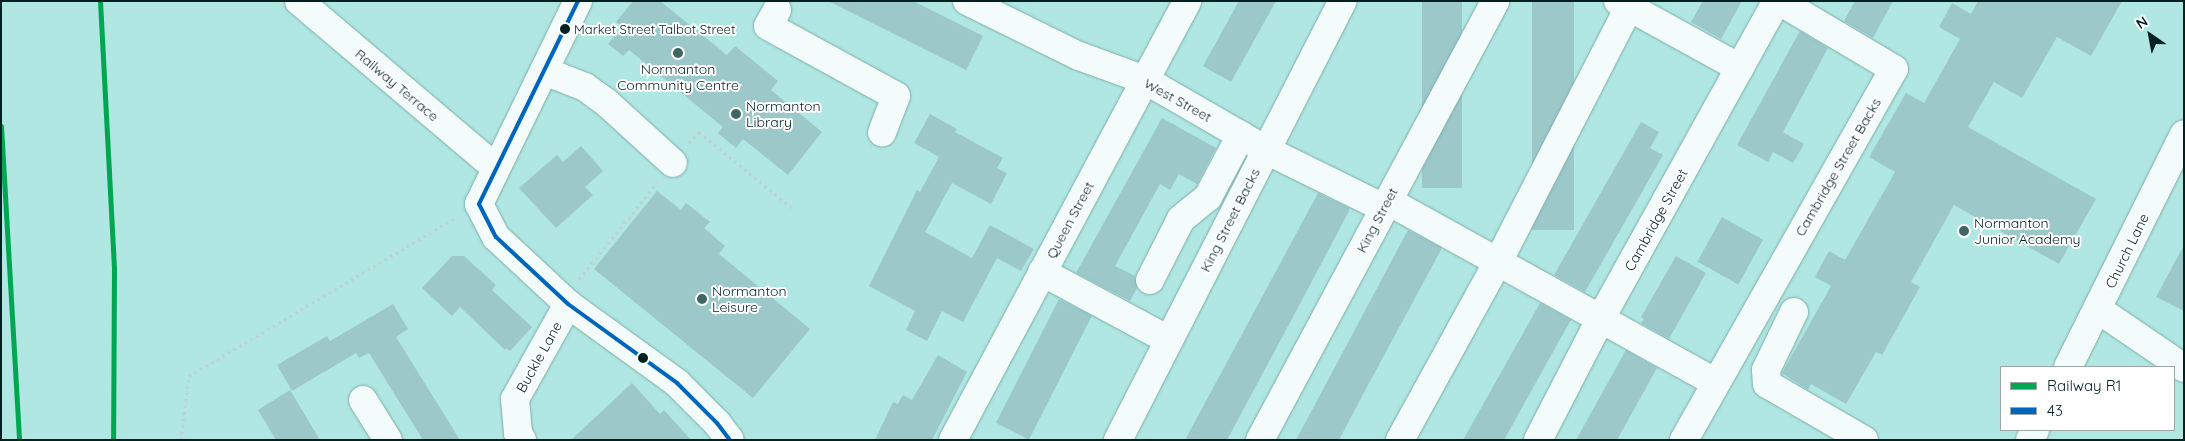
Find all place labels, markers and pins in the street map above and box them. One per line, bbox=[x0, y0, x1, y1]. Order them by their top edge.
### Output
place label: Market Street Talbot Street bbox=[574, 21, 735, 37]
marker: Market Street Talbot Street bbox=[560, 24, 570, 34]
marker: Normanton Community Centre bbox=[672, 47, 684, 59]
place label: Normanton Community Centre bbox=[617, 61, 739, 94]
place label: Normanton Library bbox=[746, 98, 821, 130]
marker: Normanton Library bbox=[730, 108, 742, 120]
place label: Normanton Junior Academy bbox=[1974, 215, 2081, 248]
marker: Normanton Junior Academy bbox=[1958, 225, 1970, 237]
place label: Normanton Leisure bbox=[712, 283, 787, 316]
marker: Normanton Leisure bbox=[696, 293, 708, 305]
unlabelled marker bbox=[638, 353, 648, 363]

